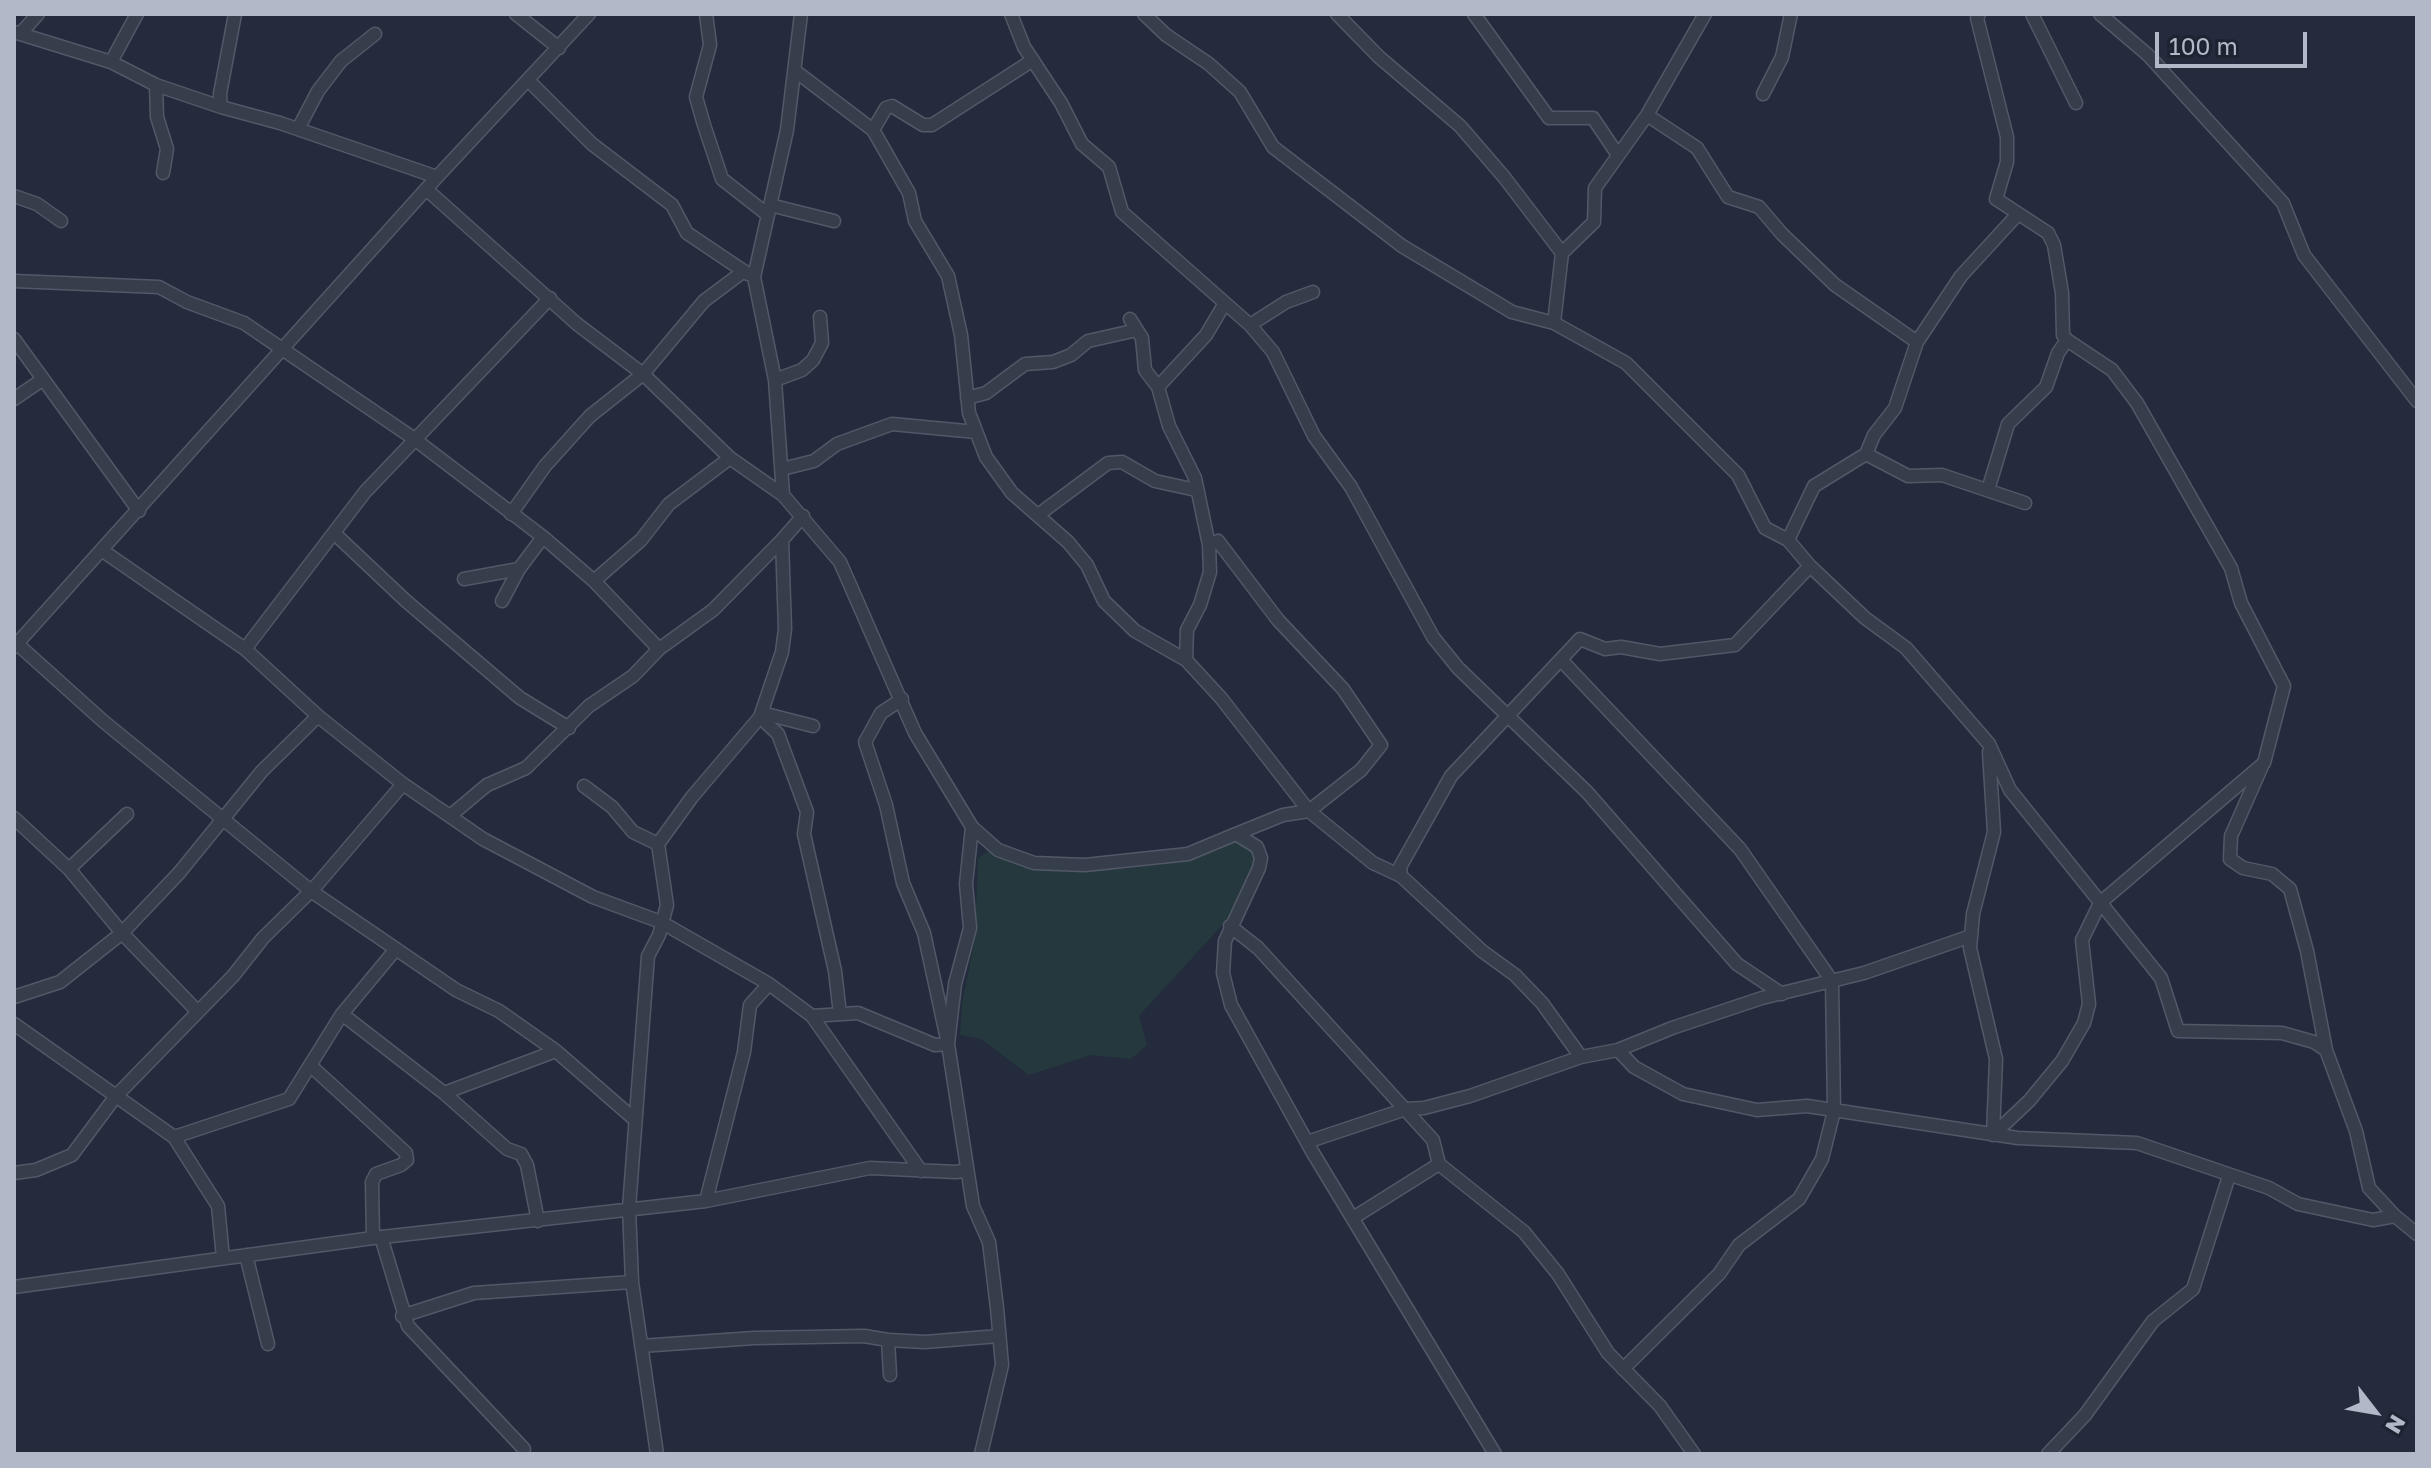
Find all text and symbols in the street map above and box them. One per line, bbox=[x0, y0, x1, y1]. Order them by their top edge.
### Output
scale bar bbox=[2159, 16, 2311, 66]
text: 100 m bbox=[2169, 31, 2238, 60]
north arrow bbox=[2335, 1372, 2415, 1452]
text: N bbox=[2380, 1410, 2412, 1439]

